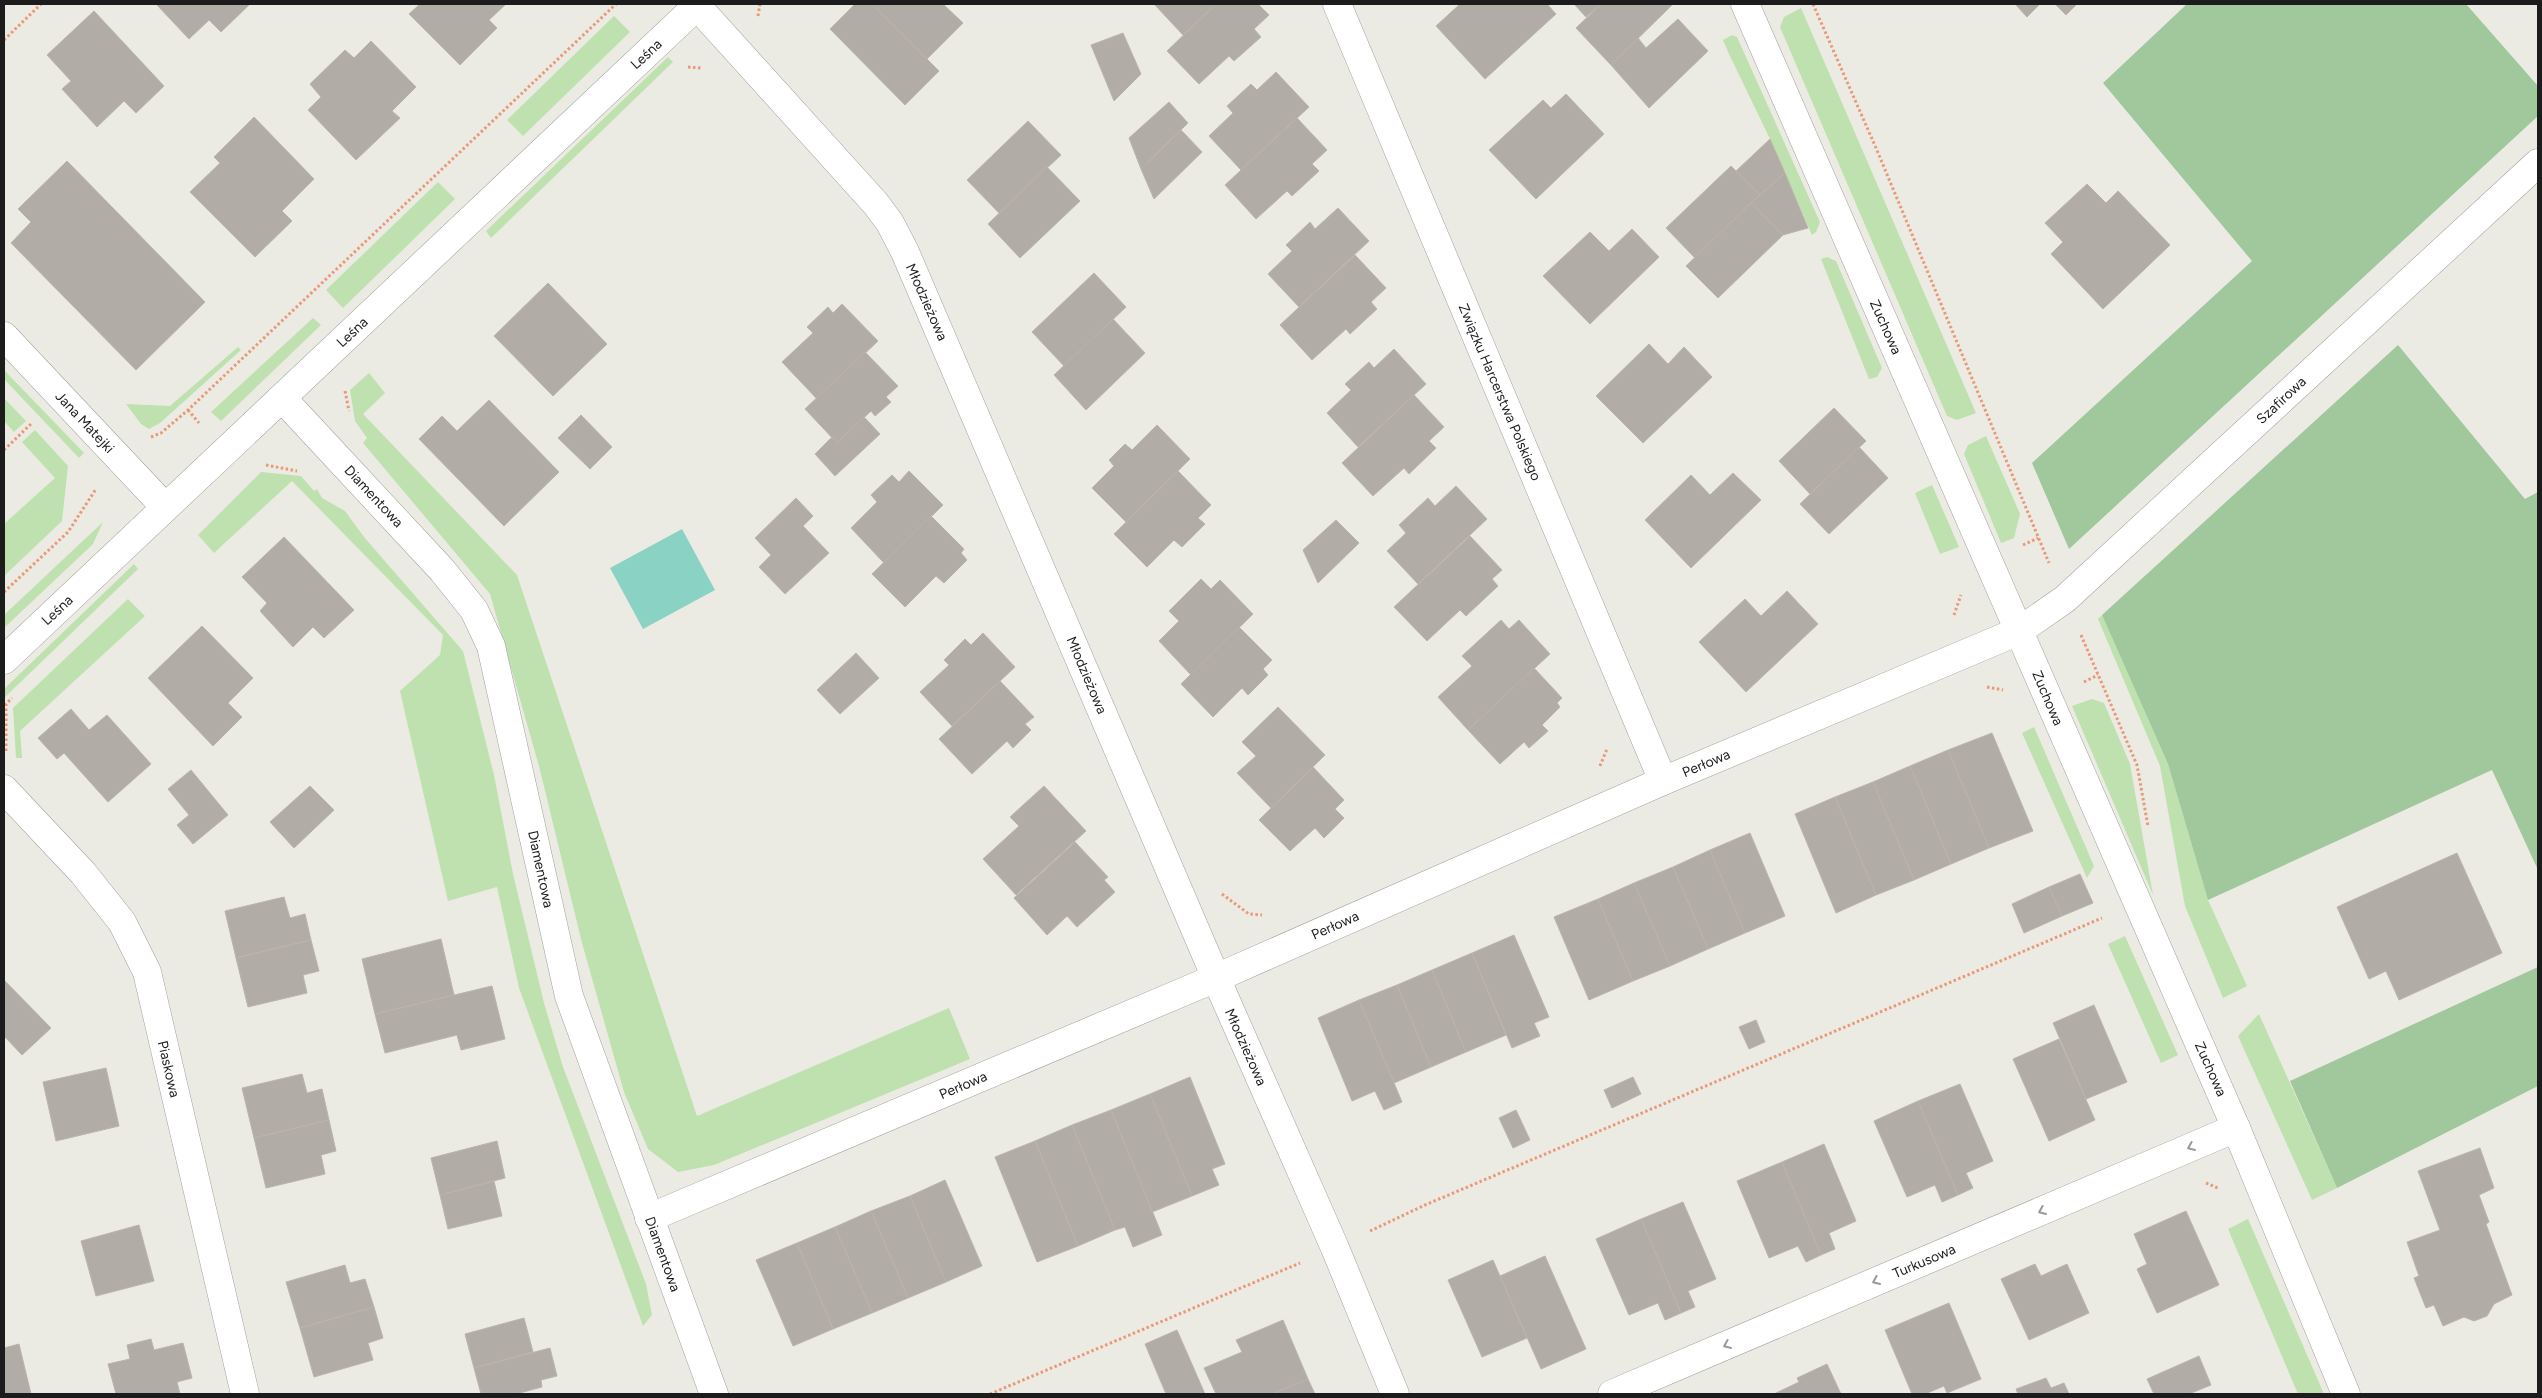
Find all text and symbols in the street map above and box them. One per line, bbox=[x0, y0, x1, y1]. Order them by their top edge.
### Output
street label: Leśna bbox=[627, 36, 665, 73]
street label: Młodzieżowa bbox=[902, 261, 951, 343]
street label: Zuchowa bbox=[1866, 297, 1905, 357]
street label: Związku Harcerstwa Polskiego bbox=[1454, 301, 1545, 483]
street label: Leśna bbox=[333, 314, 371, 351]
street label: Szafirowa bbox=[2253, 373, 2310, 428]
street label: Jana Matejki bbox=[52, 388, 118, 457]
street label: Diamentowa bbox=[341, 462, 407, 531]
street label: Leśna bbox=[38, 592, 76, 629]
street label: Młodzieżowa bbox=[1063, 634, 1111, 717]
street label: Zuchowa bbox=[2028, 668, 2067, 728]
street label: Perłowa bbox=[1680, 746, 1733, 781]
street label: Diamentowa bbox=[524, 829, 557, 909]
street label: Perłowa bbox=[1309, 907, 1362, 943]
street label: Młodzieżowa bbox=[1221, 1006, 1270, 1088]
street label: Piaskowa bbox=[154, 1039, 183, 1099]
street label: Zuchowa bbox=[2191, 1039, 2230, 1099]
street label: Perłowa bbox=[937, 1068, 990, 1103]
one-way arrow bbox=[2188, 1141, 2196, 1151]
one-way arrow bbox=[2038, 1204, 2047, 1215]
street label: Diamentowa bbox=[641, 1214, 684, 1294]
street label: Turkusowa bbox=[1890, 1241, 1958, 1282]
one-way arrow bbox=[1872, 1275, 1881, 1286]
one-way arrow bbox=[1723, 1339, 1732, 1350]

